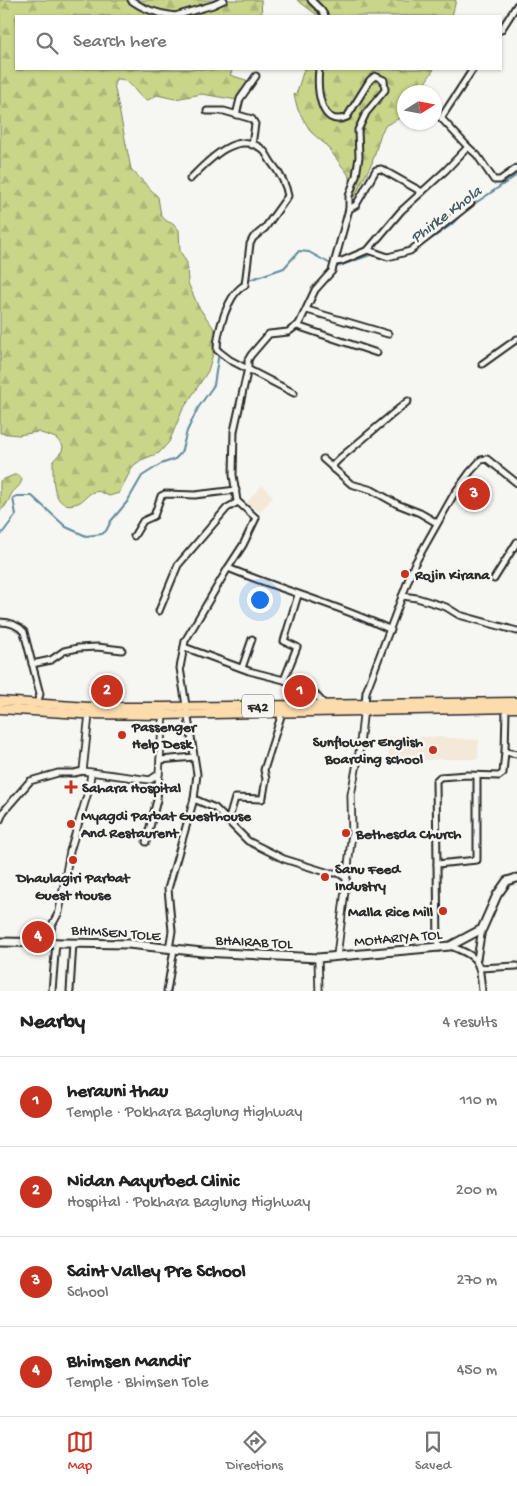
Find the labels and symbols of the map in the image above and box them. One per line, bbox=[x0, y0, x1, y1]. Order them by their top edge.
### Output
north arrow bbox=[397, 85, 442, 130]
water label: Phirke Khola bbox=[408, 182, 487, 249]
pin: 3 bbox=[458, 475, 490, 513]
place label: Rojin Kirana bbox=[414, 567, 490, 585]
marker: Rojin Kirana bbox=[399, 568, 411, 580]
your location bbox=[247, 587, 273, 613]
pin: 2 bbox=[91, 672, 123, 710]
pin: 1 bbox=[284, 672, 316, 710]
road number: F42 bbox=[242, 694, 274, 718]
place label: Passenger Help Desk bbox=[131, 719, 198, 754]
marker: Passenger Help Desk bbox=[116, 729, 128, 741]
place label: Sunflower English Boarding school bbox=[313, 734, 424, 769]
marker: Sunflower English Boarding school bbox=[427, 744, 439, 756]
marker: Sahara Hospital bbox=[64, 780, 78, 794]
place label: Sahara Hospital bbox=[82, 780, 182, 798]
place label: Myagdi Parbat Guesthouse And Restaurent bbox=[80, 808, 252, 843]
marker: Myagdi Parbat Guesthouse And Restaurent bbox=[65, 818, 77, 830]
place label: Bethesda Church bbox=[355, 826, 461, 844]
marker: Bethesda Church bbox=[340, 827, 352, 839]
marker: Dhaulagiri Parbat Guest House bbox=[67, 854, 79, 866]
place label: Sanu Feed Industry bbox=[335, 861, 402, 896]
place label: Dhaulagiri Parbat Guest House bbox=[14, 870, 131, 905]
marker: Sanu Feed Industry bbox=[319, 871, 331, 883]
place label: Malla Rice Mill bbox=[348, 904, 434, 922]
marker: Malla Rice Mill bbox=[437, 905, 449, 917]
pin: 4 bbox=[22, 918, 54, 956]
street label: BHIMSEN TOLE bbox=[70, 922, 162, 946]
street label: MOHARIYA TOL bbox=[354, 926, 443, 952]
street label: BHAIRAB TOL bbox=[214, 932, 293, 954]

